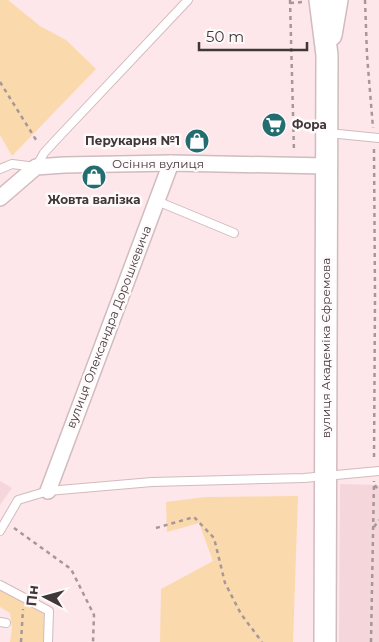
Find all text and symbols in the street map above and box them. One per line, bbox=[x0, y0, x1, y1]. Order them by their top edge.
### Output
scale bar bbox=[199, 20, 306, 52]
text: 50 m bbox=[206, 27, 244, 46]
supermarket icon: Фора bbox=[261, 112, 287, 138]
place label: Фора bbox=[292, 117, 327, 132]
shop icon: Перукарня №1 bbox=[184, 128, 210, 154]
place label: Перукарня №1 bbox=[85, 133, 180, 148]
street label: Осіння вулиця bbox=[112, 156, 204, 171]
shop icon: Жовта валізка bbox=[81, 164, 107, 190]
place label: Жовта валізка bbox=[48, 192, 140, 207]
street label: вулиця Олександра Дорошкевича bbox=[63, 223, 154, 430]
street label: вулиця Академіка Єфремова bbox=[318, 258, 333, 438]
north arrow bbox=[20, 572, 70, 622]
text: Пн bbox=[22, 584, 42, 607]

